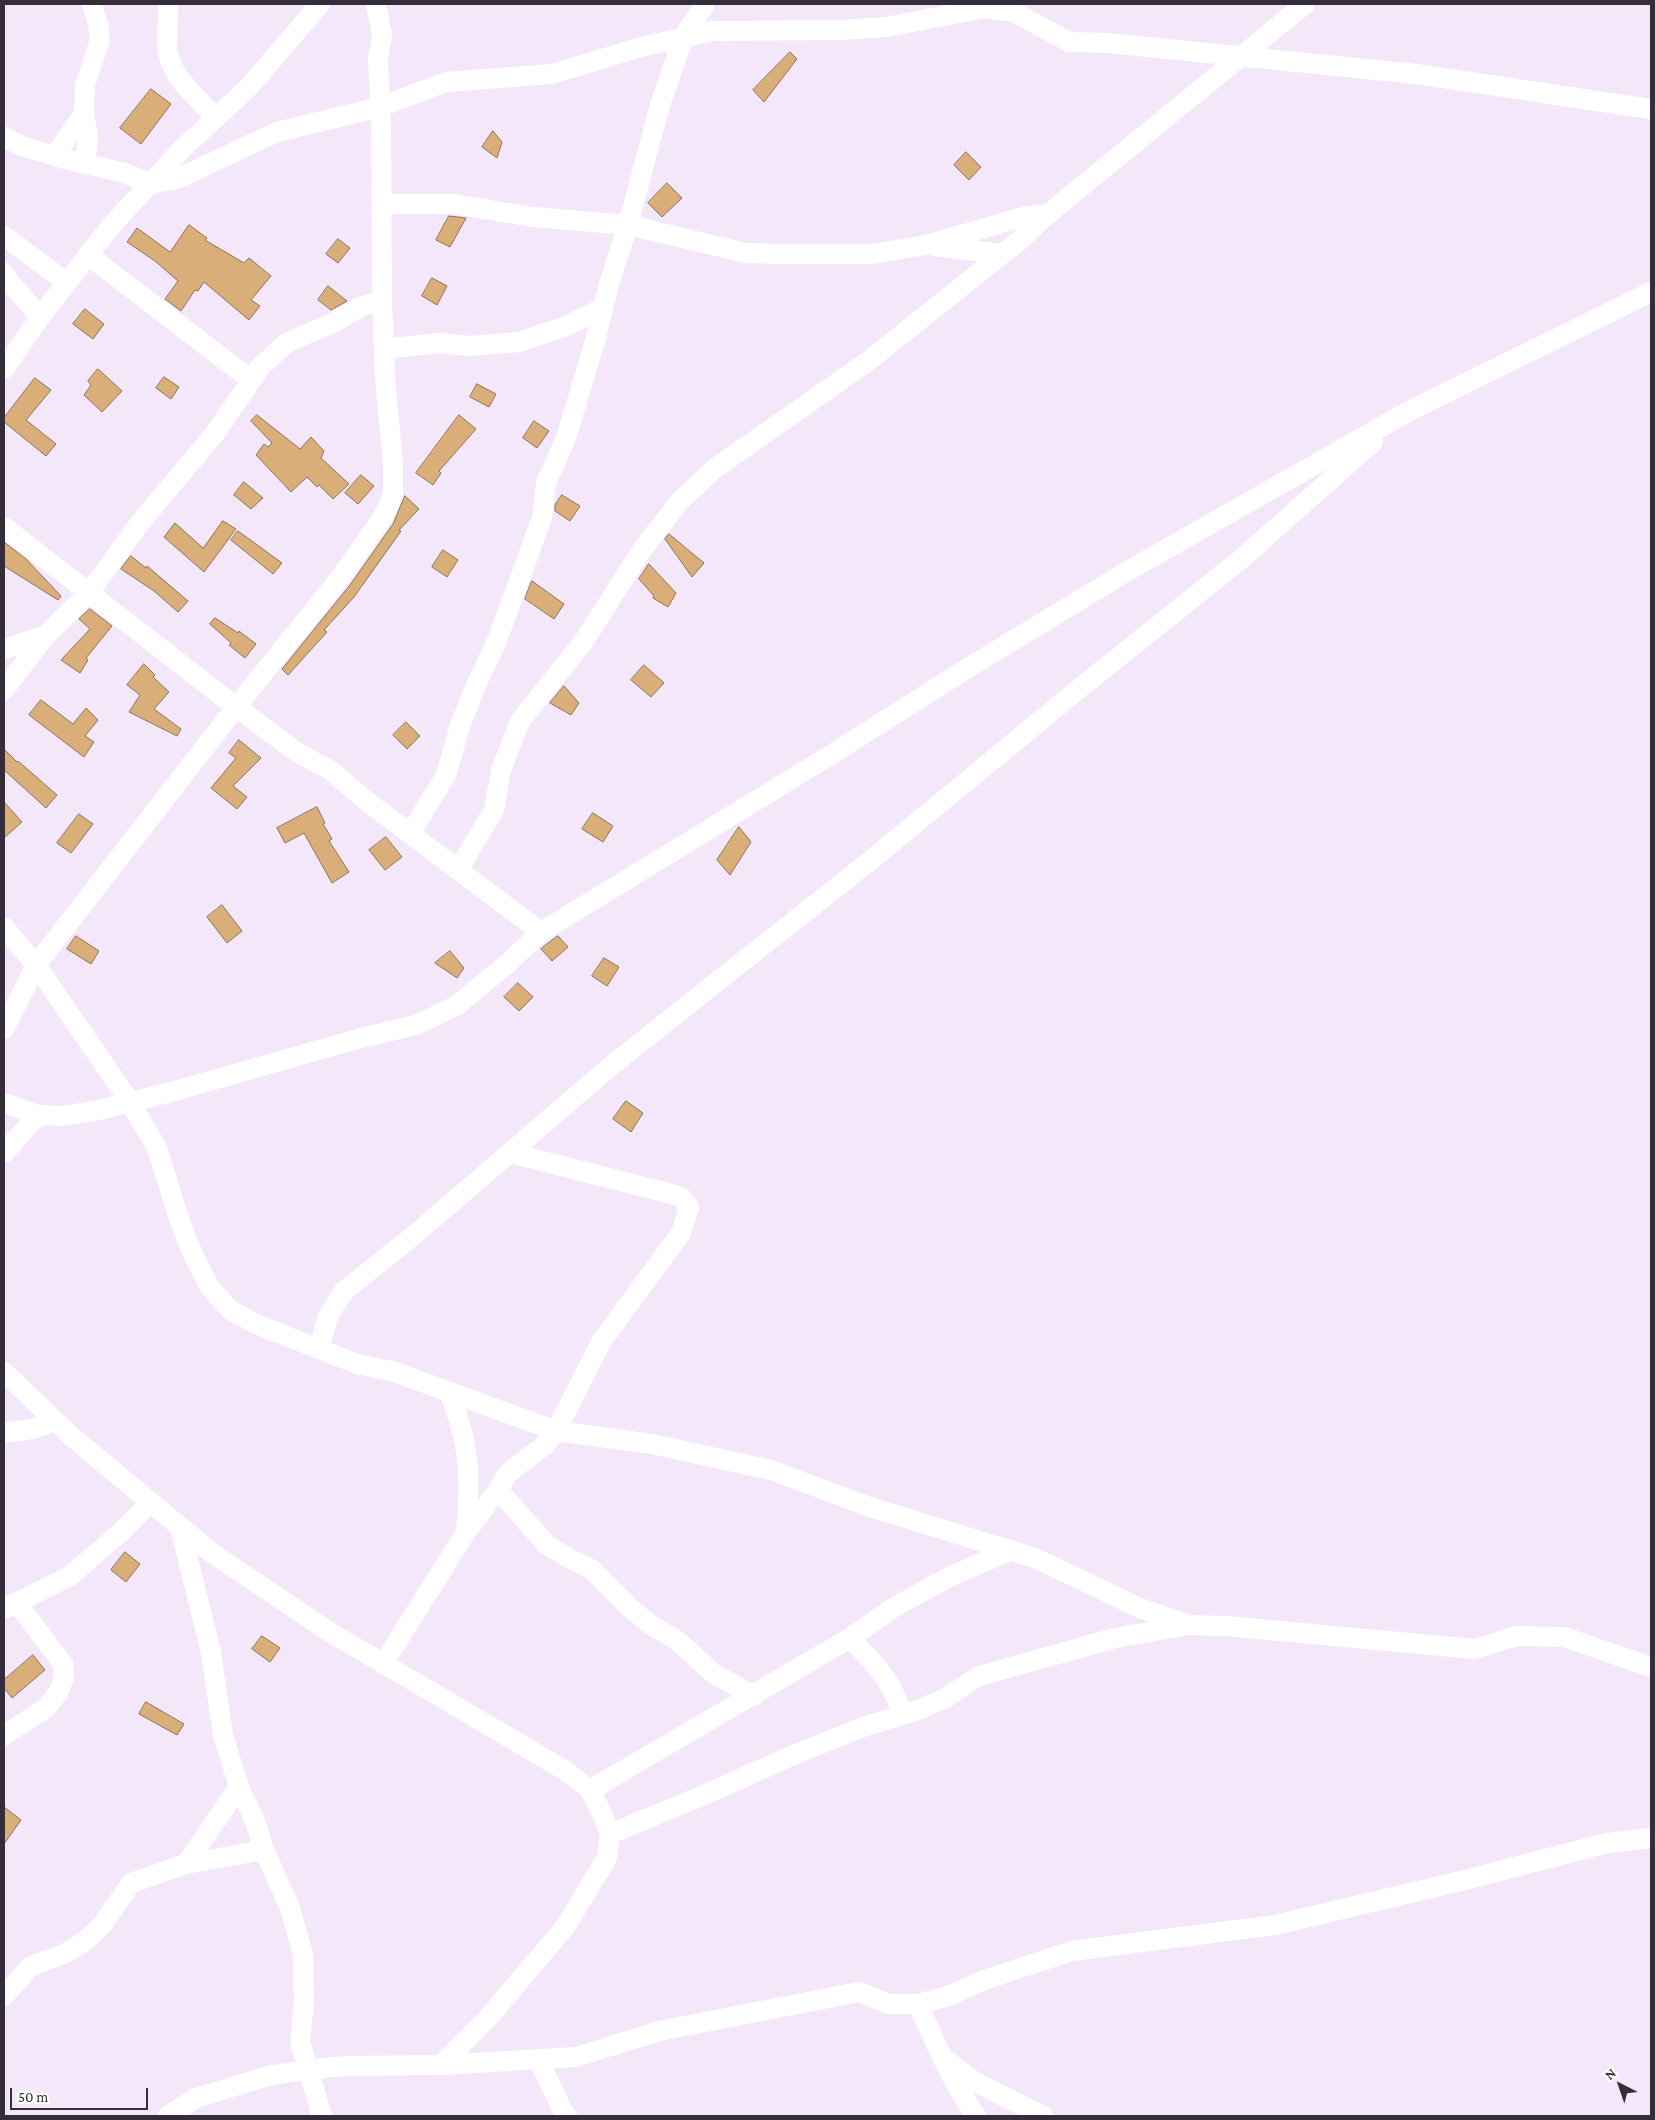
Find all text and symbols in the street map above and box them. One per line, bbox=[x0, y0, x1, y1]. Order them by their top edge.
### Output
north arrow bbox=[1595, 2060, 1645, 2110]
text: N bbox=[1601, 2065, 1619, 2083]
scale bar bbox=[12, 2078, 150, 2110]
text: 50 m bbox=[18, 2089, 48, 2105]

